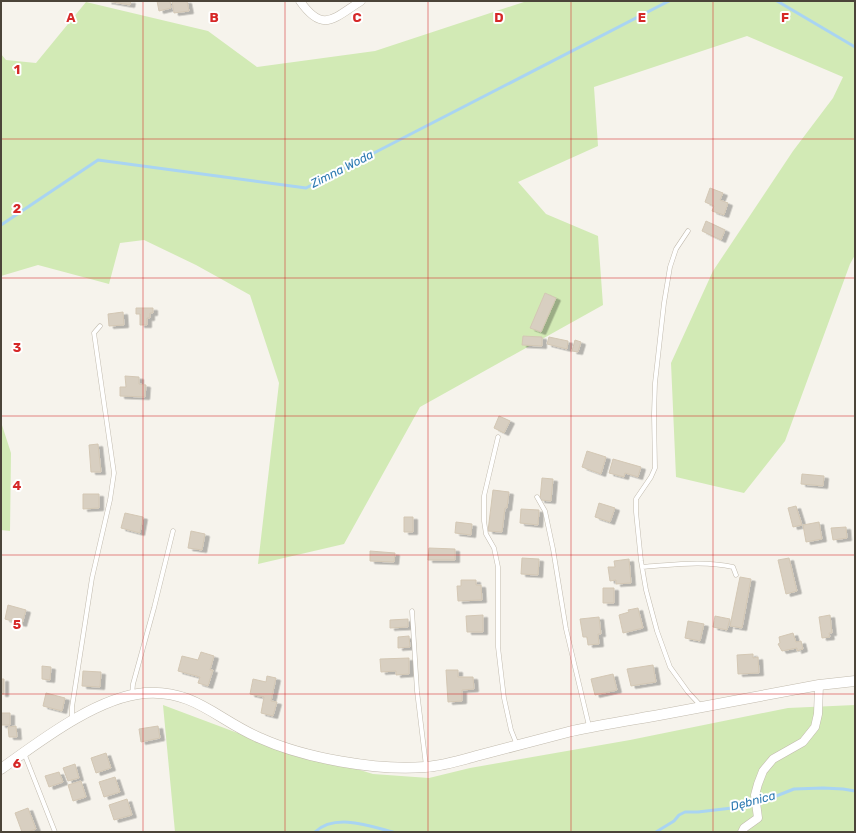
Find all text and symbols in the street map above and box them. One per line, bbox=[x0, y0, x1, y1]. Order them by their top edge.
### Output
text: A bbox=[66, 10, 76, 25]
text: B bbox=[209, 10, 219, 25]
text: C bbox=[352, 10, 362, 25]
text: D bbox=[494, 10, 504, 25]
text: E bbox=[638, 10, 646, 25]
text: F bbox=[781, 10, 789, 25]
text: 1 bbox=[14, 62, 20, 77]
water label: Zimna Woda bbox=[307, 147, 376, 191]
text: 2 bbox=[13, 201, 21, 216]
text: 3 bbox=[13, 340, 22, 355]
text: 4 bbox=[13, 478, 22, 493]
text: 5 bbox=[13, 617, 21, 632]
text: 6 bbox=[13, 756, 22, 771]
water label: Dębnica bbox=[729, 788, 777, 814]

